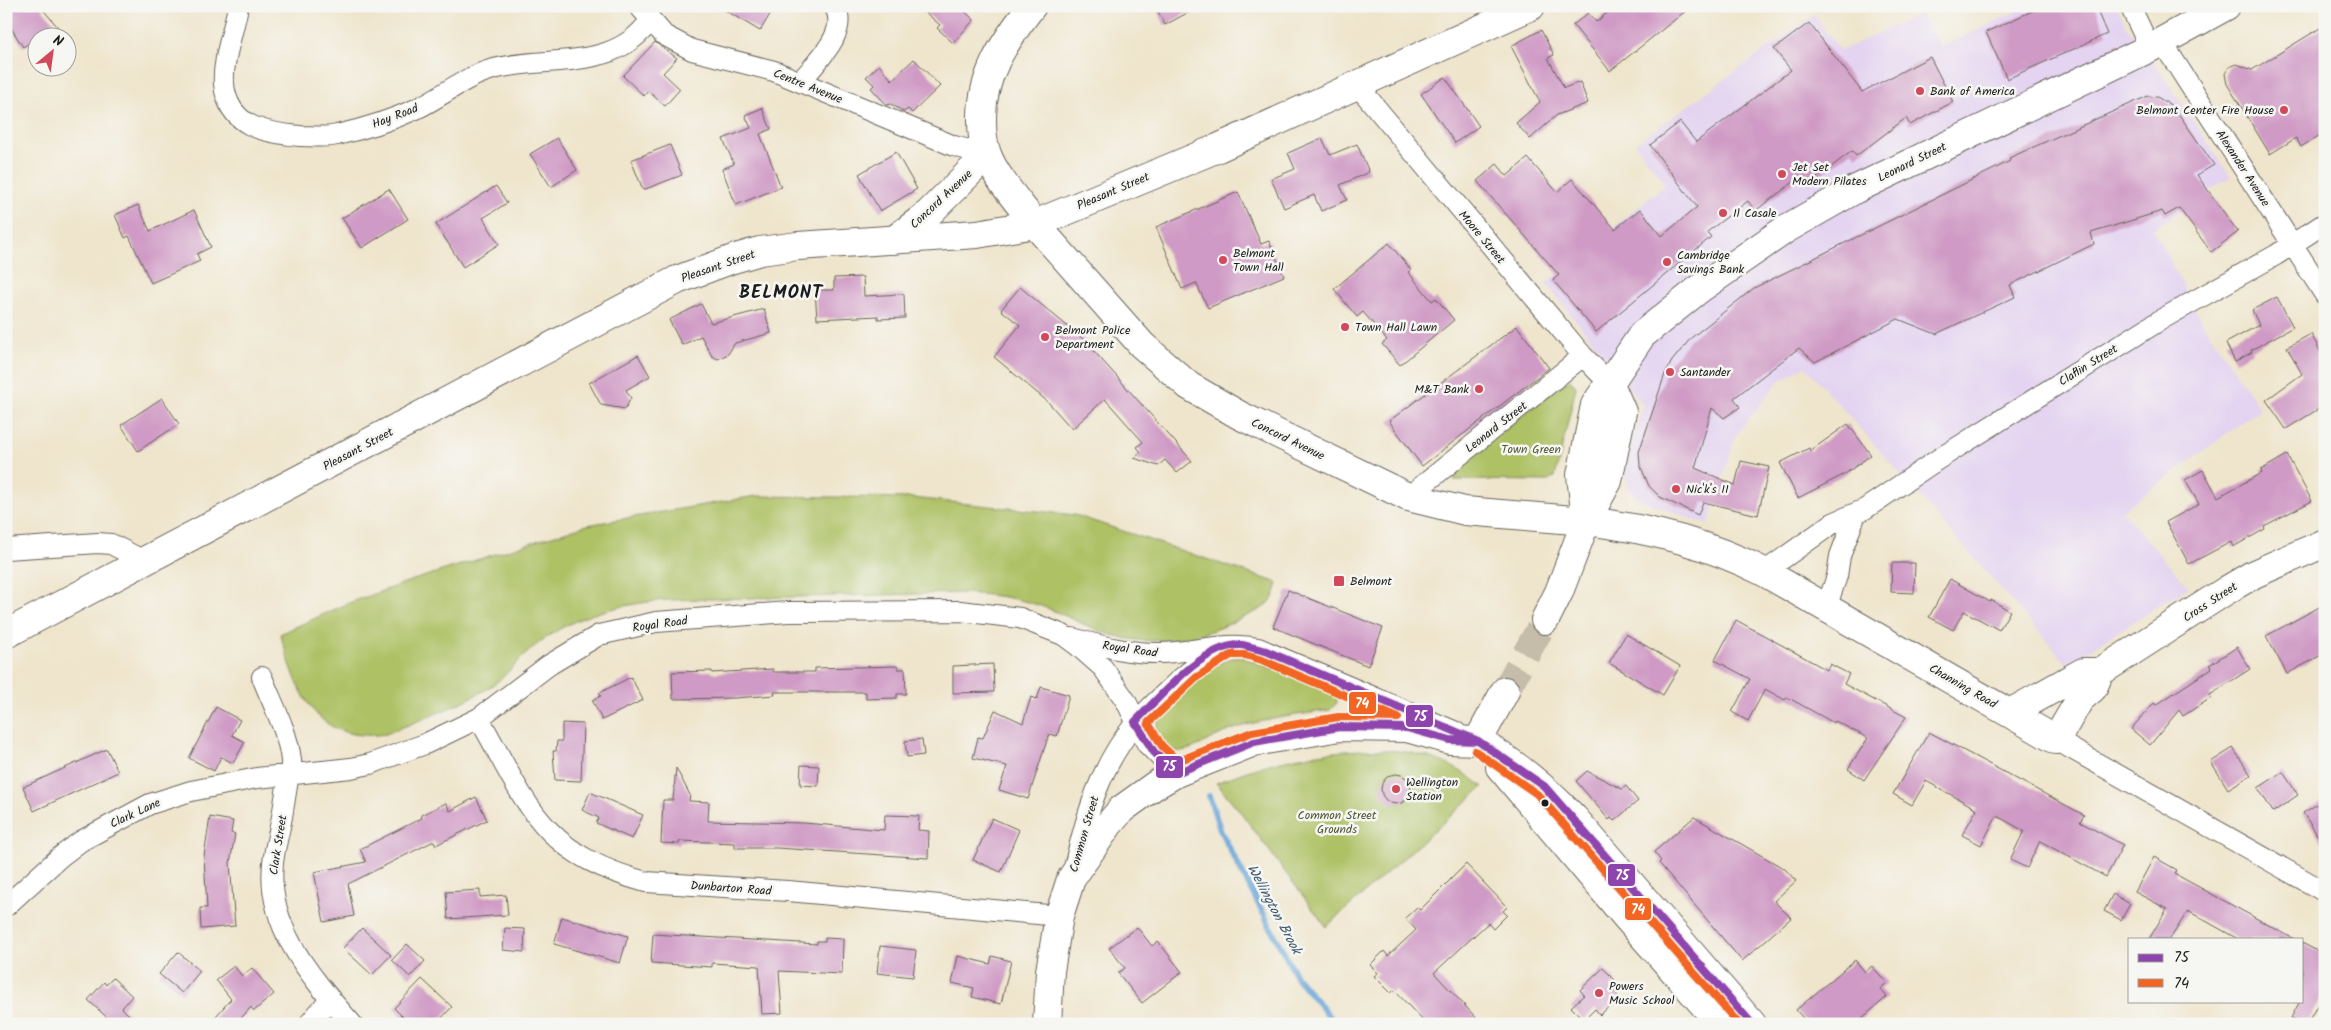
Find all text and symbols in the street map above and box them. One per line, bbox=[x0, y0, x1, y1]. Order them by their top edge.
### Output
north arrow bbox=[28, 28, 78, 78]
text: N bbox=[49, 30, 67, 53]
street label: Centre Avenue bbox=[770, 64, 846, 109]
place label: Bank of America bbox=[1930, 82, 2015, 101]
marker: Bank of America bbox=[1914, 85, 1926, 97]
street label: Hay Road bbox=[369, 99, 422, 134]
place label: Belmont Center Fire House bbox=[2136, 101, 2275, 120]
marker: Belmont Center Fire House bbox=[2278, 104, 2290, 116]
street label: Alexander Avenue bbox=[2211, 126, 2275, 211]
street label: Leonard Street bbox=[1875, 137, 1950, 187]
place label: Jet Set Modern Pilates bbox=[1792, 158, 1867, 191]
street label: Concord Avenue bbox=[906, 165, 977, 234]
street label: Pleasant Street bbox=[1074, 167, 1153, 215]
marker: Jet Set Modern Pilates bbox=[1776, 168, 1788, 180]
place label: Il Casale bbox=[1733, 204, 1777, 223]
street label: Moore Street bbox=[1453, 206, 1510, 269]
marker: Il Casale bbox=[1717, 207, 1729, 219]
place label: Belmont Town Hall bbox=[1233, 244, 1284, 277]
street label: Pleasant Street bbox=[678, 245, 758, 288]
place label: Cambridge Savings Bank bbox=[1677, 246, 1745, 279]
marker: Belmont Town Hall bbox=[1217, 254, 1229, 266]
marker: Cambridge Savings Bank bbox=[1661, 256, 1673, 268]
district label: BELMONT bbox=[739, 279, 824, 308]
place label: Town Hall Lawn bbox=[1355, 318, 1437, 337]
place label: Belmont Police Department bbox=[1055, 321, 1131, 354]
marker: Town Hall Lawn bbox=[1339, 321, 1351, 333]
marker: Belmont Police Department bbox=[1039, 331, 1051, 343]
street label: Claflin Street bbox=[2055, 339, 2122, 391]
place label: Santander bbox=[1680, 363, 1731, 382]
marker: Santander bbox=[1664, 366, 1676, 378]
place label: M&T Bank bbox=[1415, 380, 1469, 399]
marker: M&T Bank bbox=[1473, 383, 1485, 395]
street label: Leonard Street bbox=[1461, 397, 1532, 458]
street label: Concord Avenue bbox=[1248, 413, 1328, 466]
street label: Pleasant Street bbox=[320, 423, 397, 476]
park label: Town Green bbox=[1501, 440, 1561, 459]
place label: Nic'k's II bbox=[1686, 480, 1729, 499]
marker: Nic'k's II bbox=[1670, 483, 1682, 495]
place label: Belmont bbox=[1350, 572, 1392, 591]
marker: Belmont bbox=[1332, 574, 1346, 588]
street label: Cross Street bbox=[2179, 577, 2242, 627]
street label: Royal Road bbox=[631, 611, 690, 638]
street label: Royal Road bbox=[1101, 636, 1160, 663]
street label: Channing Road bbox=[1925, 659, 2001, 714]
line badge: 74 bbox=[1348, 691, 1377, 715]
text: 74 bbox=[1355, 693, 1369, 715]
line badge: 75 bbox=[1405, 704, 1434, 728]
text: 75 bbox=[1413, 706, 1429, 728]
line badge: 75 bbox=[1155, 755, 1184, 779]
text: 75 bbox=[1162, 756, 1178, 778]
place label: Wellington Station bbox=[1406, 773, 1458, 806]
marker: Wellington Station bbox=[1390, 783, 1402, 795]
street label: Clark Lane bbox=[107, 793, 164, 834]
street label: Common Street bbox=[1064, 793, 1105, 875]
unlabelled marker bbox=[1540, 798, 1550, 808]
park label: Common Street Grounds bbox=[1298, 806, 1377, 839]
street label: Clark Street bbox=[264, 813, 293, 876]
water label: Wellington Brook bbox=[1241, 861, 1308, 961]
line badge: 75 bbox=[1607, 863, 1636, 887]
text: 75 bbox=[1615, 865, 1631, 887]
street label: Dunbarton Road bbox=[690, 876, 773, 901]
line badge: 74 bbox=[1624, 897, 1652, 921]
text: 74 bbox=[1631, 899, 1645, 921]
legend bbox=[2128, 938, 2304, 1002]
text: 75 bbox=[2174, 946, 2190, 970]
text: 74 bbox=[2174, 972, 2189, 996]
place label: Powers Music School bbox=[1609, 977, 1674, 1010]
marker: Powers Music School bbox=[1593, 987, 1605, 999]

